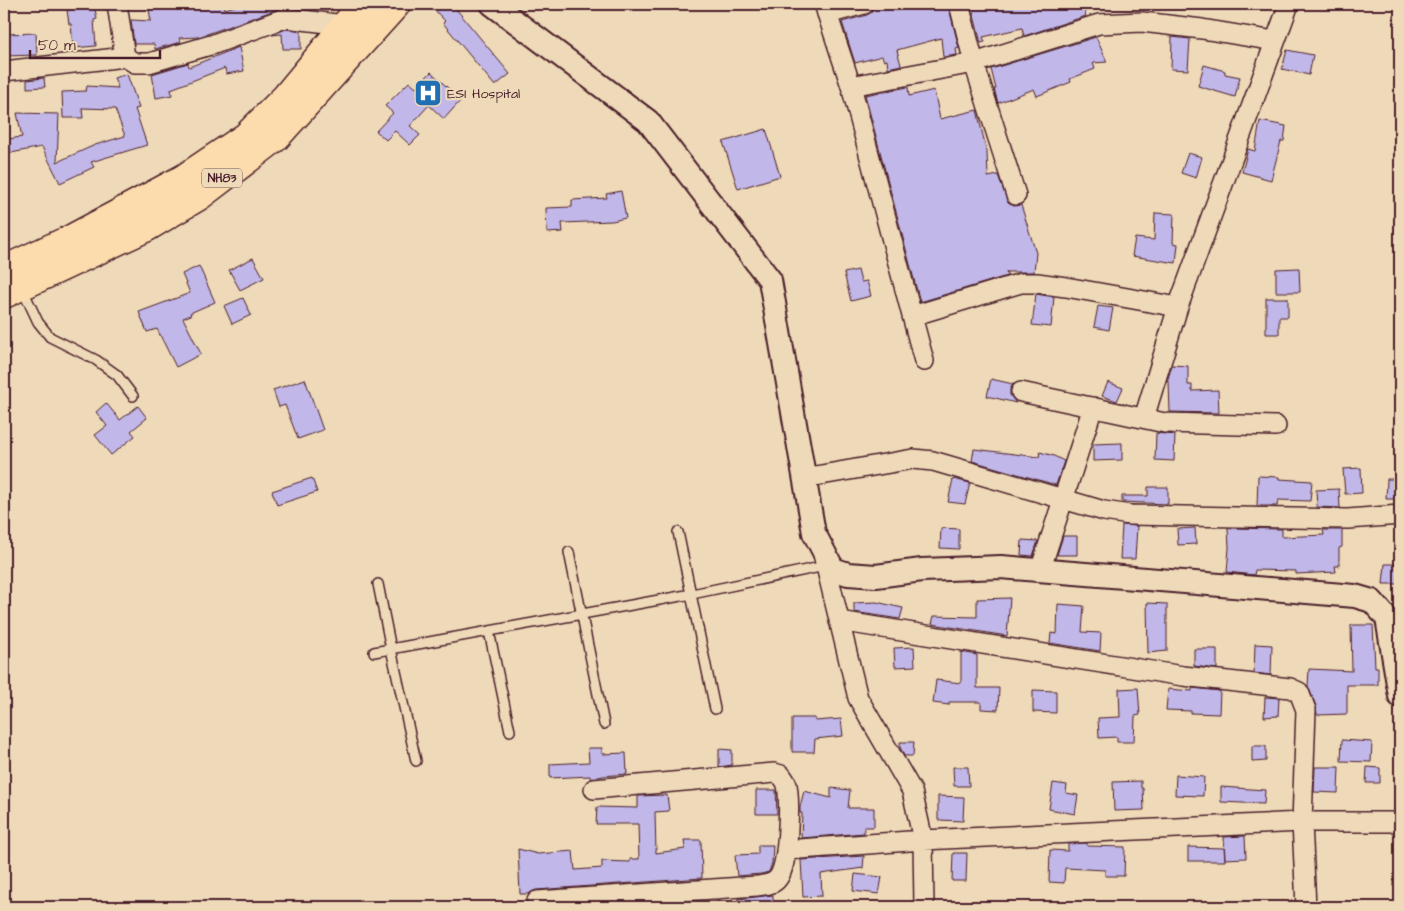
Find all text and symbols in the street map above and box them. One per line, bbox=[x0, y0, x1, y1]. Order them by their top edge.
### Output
scale bar bbox=[30, 28, 160, 60]
text: 50 m bbox=[38, 35, 76, 56]
hospital icon: ESI Hospital bbox=[413, 78, 443, 108]
place label: ESI Hospital bbox=[447, 84, 520, 104]
road number: NH83 bbox=[202, 168, 242, 188]

